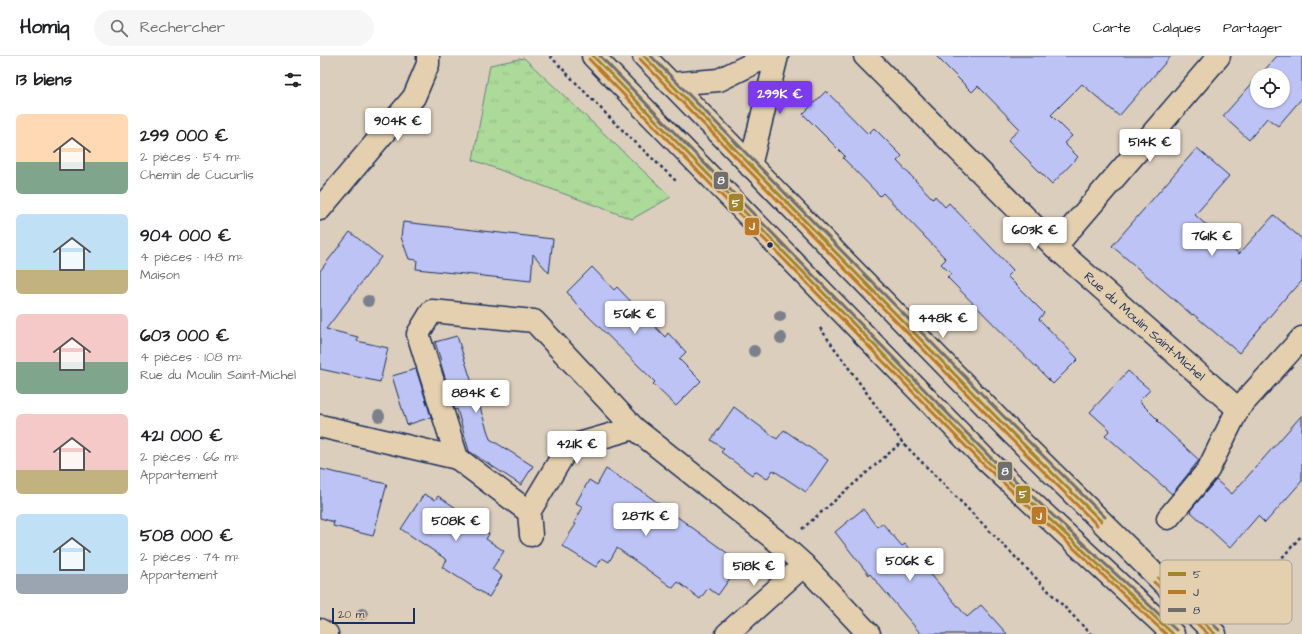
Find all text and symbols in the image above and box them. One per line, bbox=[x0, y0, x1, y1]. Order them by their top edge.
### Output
search box bbox=[94, 10, 374, 46]
text: Homiq bbox=[20, 14, 70, 41]
icon: search bbox=[108, 17, 130, 39]
text: Rechercher bbox=[140, 17, 225, 38]
text: Carte bbox=[1093, 18, 1131, 38]
text: Calques bbox=[1153, 18, 1201, 38]
text: Partager bbox=[1223, 18, 1282, 38]
text: 13 biens bbox=[16, 68, 72, 92]
map controls bbox=[1250, 68, 1290, 108]
button: locate bbox=[1250, 68, 1290, 108]
icon: filters bbox=[282, 69, 304, 91]
pin: 299K € bbox=[747, 81, 813, 115]
text: 299K € bbox=[757, 85, 803, 103]
pin: 904K € bbox=[365, 108, 431, 142]
text: 904K € bbox=[374, 112, 422, 130]
text: 299 000 € bbox=[140, 124, 228, 148]
pin: 514K € bbox=[1117, 129, 1183, 163]
icon: home bbox=[48, 130, 96, 178]
text: 514K € bbox=[1128, 133, 1172, 151]
text: 2 pièces · 54 m² bbox=[140, 148, 241, 166]
text: Chemin de Cucurlis bbox=[140, 166, 254, 184]
line badge: 8 bbox=[713, 171, 729, 190]
text: 8 bbox=[717, 173, 725, 188]
line badge: 5 bbox=[728, 193, 744, 212]
text: 5 bbox=[732, 196, 740, 211]
line badge: J bbox=[744, 217, 760, 236]
pin: 603K € bbox=[1002, 217, 1068, 251]
text: J bbox=[748, 219, 755, 234]
text: 603K € bbox=[1012, 221, 1058, 239]
pin: 761K € bbox=[1179, 223, 1245, 257]
text: 904 000 € bbox=[140, 224, 231, 248]
text: 761K € bbox=[1191, 227, 1233, 245]
icon: home bbox=[48, 230, 96, 278]
unlabelled marker bbox=[765, 240, 775, 250]
text: 4 pièces · 148 m² bbox=[140, 248, 243, 266]
text: Maison bbox=[140, 266, 180, 284]
street label: Rue du Moulin Saint-Michel bbox=[1080, 268, 1209, 385]
pin: 561K € bbox=[602, 301, 668, 335]
text: 561K € bbox=[614, 305, 656, 323]
pin: 448K € bbox=[910, 305, 976, 339]
text: 448K € bbox=[918, 309, 968, 327]
text: 603 000 € bbox=[140, 324, 229, 348]
icon: home bbox=[48, 330, 96, 378]
text: 4 pièces · 108 m² bbox=[140, 348, 243, 366]
text: Rue du Moulin Saint-Michel bbox=[140, 366, 296, 384]
pin: 884K € bbox=[443, 380, 509, 414]
text: 884K € bbox=[451, 384, 501, 402]
text: 421 000 € bbox=[140, 424, 223, 448]
icon: home bbox=[48, 430, 96, 478]
pin: 421K € bbox=[544, 431, 610, 465]
text: 421K € bbox=[556, 435, 598, 453]
text: 2 pièces · 66 m² bbox=[140, 448, 239, 466]
line badge: 8 bbox=[997, 461, 1013, 481]
text: 8 bbox=[1001, 464, 1009, 479]
text: Appartement bbox=[140, 466, 218, 484]
line badge: 5 bbox=[1015, 485, 1031, 504]
text: 5 bbox=[1019, 487, 1027, 502]
pin: 287K € bbox=[613, 503, 679, 537]
line badge: J bbox=[1031, 506, 1047, 525]
text: 287K € bbox=[622, 507, 670, 525]
pin: 508K € bbox=[423, 508, 489, 542]
text: J bbox=[1035, 509, 1042, 524]
text: 508K € bbox=[431, 512, 481, 530]
text: 508 000 € bbox=[140, 524, 233, 548]
icon: home bbox=[48, 530, 96, 578]
text: 2 pièces · 74 m² bbox=[140, 548, 240, 566]
pin: 506K € bbox=[877, 548, 943, 582]
text: 506K € bbox=[886, 552, 934, 570]
pin: 518K € bbox=[721, 553, 787, 587]
text: 518K € bbox=[733, 557, 775, 575]
legend bbox=[1160, 560, 1292, 624]
text: Appartement bbox=[140, 566, 218, 584]
text: 5 bbox=[1193, 567, 1201, 582]
text: J bbox=[1193, 585, 1199, 600]
text: 8 bbox=[1193, 603, 1200, 618]
scale bar bbox=[332, 606, 415, 625]
text: 20 m bbox=[338, 607, 364, 622]

